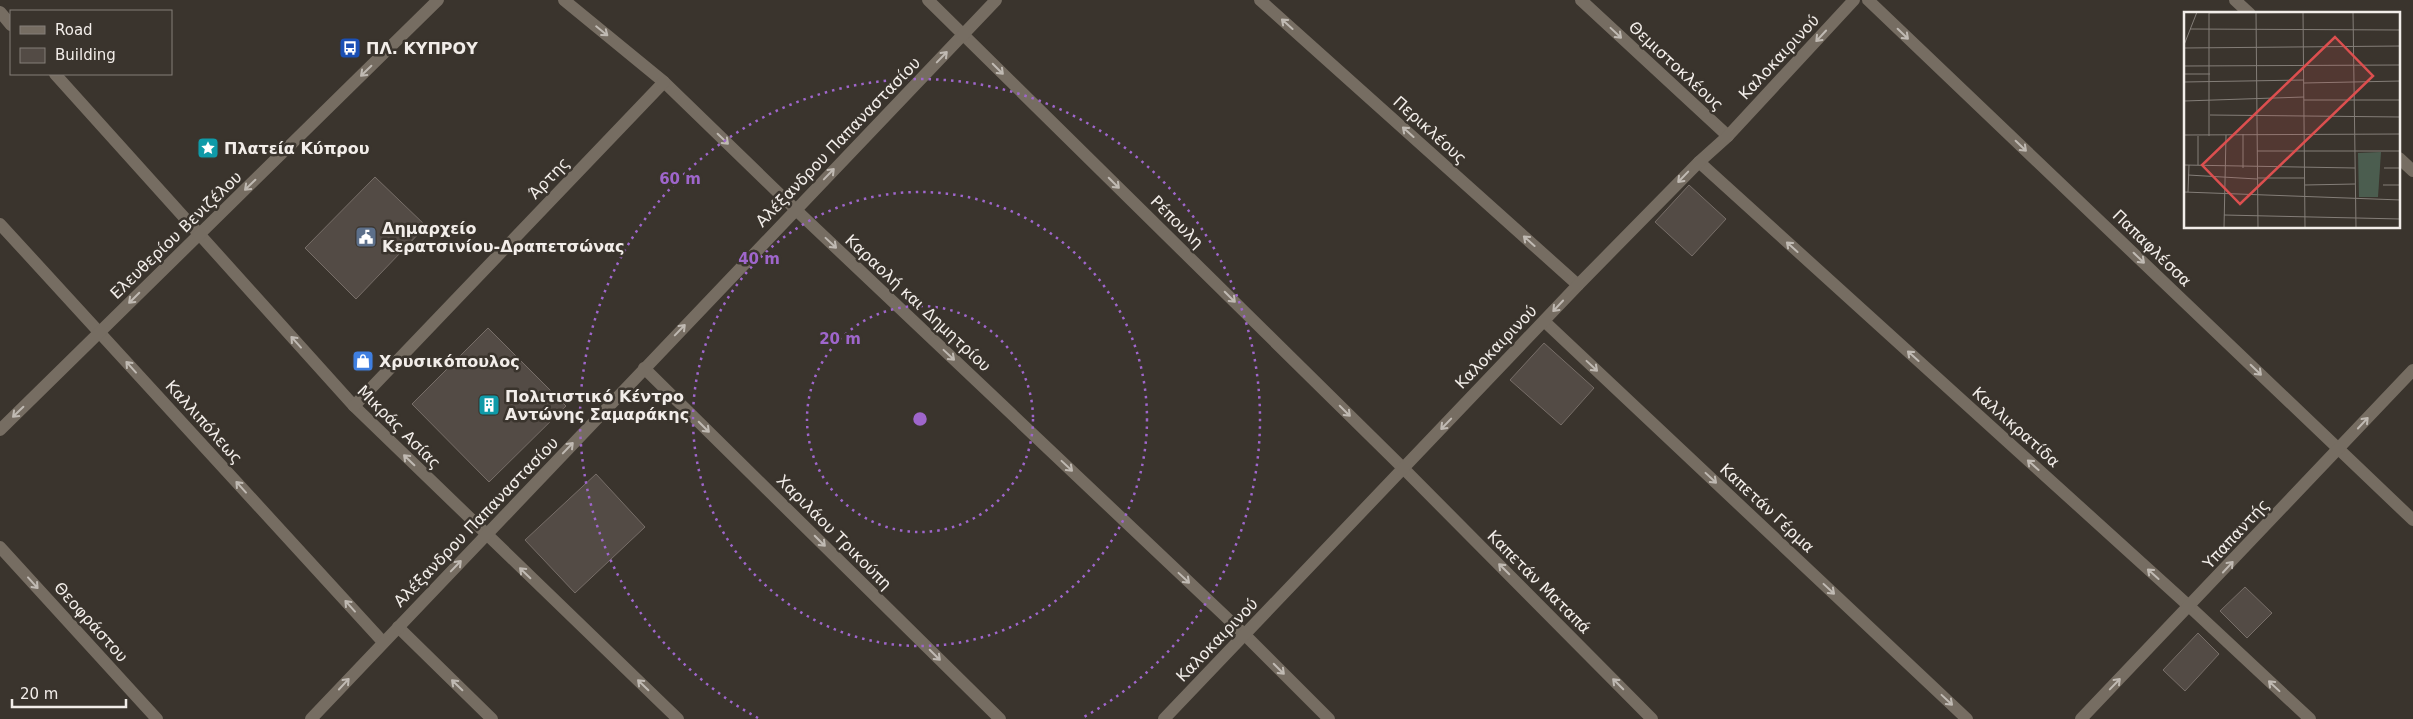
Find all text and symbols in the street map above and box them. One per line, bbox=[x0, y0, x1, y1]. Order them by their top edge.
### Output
legend bbox=[10, 10, 172, 75]
street label: Καλοκαιρινού bbox=[1735, 11, 1823, 103]
inset map bbox=[2184, 12, 2400, 229]
street label: Θεμιστοκλέους bbox=[1625, 17, 1727, 115]
one-way arrow bbox=[1280, 18, 1293, 29]
text: Road bbox=[55, 21, 93, 39]
one-way arrow bbox=[595, 25, 608, 36]
one-way arrow bbox=[1610, 27, 1623, 39]
one-way arrow bbox=[1897, 28, 1910, 40]
one-way arrow bbox=[1815, 29, 1827, 42]
bus stop icon: ΠΛ. ΚΥΠΡΟΥ bbox=[338, 36, 362, 60]
place label: ΠΛ. ΚΥΠΡΟΥ bbox=[366, 39, 478, 58]
text: Building bbox=[55, 46, 116, 64]
one-way arrow bbox=[936, 51, 948, 63]
street label: Αλέξανδρου Παπαναστασίου bbox=[752, 53, 924, 231]
one-way arrow bbox=[992, 63, 1004, 75]
one-way arrow bbox=[360, 65, 373, 77]
street label: Περικλέους bbox=[1389, 92, 1471, 168]
one-way arrow bbox=[1401, 126, 1414, 138]
one-way arrow bbox=[716, 133, 729, 145]
place icon: Πλατεία Κύπρου bbox=[196, 136, 220, 160]
place label: Πλατεία Κύπρου bbox=[224, 139, 370, 158]
one-way arrow bbox=[2015, 140, 2027, 152]
street label: Άρτης bbox=[525, 153, 573, 203]
street label: Ελευθερίου Βενιζέλου bbox=[106, 167, 246, 303]
one-way arrow bbox=[823, 168, 835, 181]
text: 60 m bbox=[659, 170, 701, 188]
one-way arrow bbox=[1677, 171, 1690, 183]
one-way arrow bbox=[1107, 177, 1120, 189]
one-way arrow bbox=[244, 178, 256, 191]
street label: Ρέπουλη bbox=[1147, 192, 1207, 252]
street label: Παπαφλέσσα bbox=[2109, 206, 2195, 290]
place label: Δημαρχείο Κερατσινίου-Δραπετσώνας bbox=[382, 219, 625, 256]
public building icon: Δημαρχείο Κερατσινίου-Δραπετσώνας bbox=[354, 225, 378, 249]
street label: Καραολή και Δημητρίου bbox=[841, 230, 995, 376]
one-way arrow bbox=[1522, 235, 1535, 247]
one-way arrow bbox=[824, 237, 837, 249]
one-way arrow bbox=[1786, 241, 1799, 253]
text: 40 m bbox=[738, 250, 780, 268]
one-way arrow bbox=[2132, 252, 2145, 264]
one-way arrow bbox=[1223, 291, 1236, 303]
one-way arrow bbox=[128, 292, 140, 305]
one-way arrow bbox=[1552, 300, 1564, 313]
street label: Καλοκαιρινού bbox=[1451, 301, 1541, 393]
one-way arrow bbox=[674, 324, 686, 337]
text: 20 m bbox=[819, 330, 861, 348]
one-way arrow bbox=[290, 336, 302, 349]
shop icon: Χρυσικόπουλος bbox=[351, 349, 375, 373]
one-way arrow bbox=[942, 349, 955, 361]
one-way arrow bbox=[1906, 350, 1919, 362]
place label: Χρυσικόπουλος bbox=[379, 352, 520, 371]
one-way arrow bbox=[125, 360, 137, 373]
one-way arrow bbox=[1586, 360, 1599, 372]
one-way arrow bbox=[2250, 364, 2262, 376]
street label: Καλλιπόλεως bbox=[162, 376, 246, 468]
street label: Μικράς Ασίας bbox=[353, 381, 445, 473]
street label: Καλλικρατίδα bbox=[1968, 383, 2064, 471]
place label: Πολιτιστικό Κέντρο Αντώνης Σαμαράκης bbox=[505, 387, 689, 424]
building icon: Πολιτιστικό Κέντρο Αντώνης Σαμαράκης bbox=[477, 393, 501, 417]
one-way arrow bbox=[1339, 405, 1352, 417]
one-way arrow bbox=[12, 406, 24, 418]
centre of rings bbox=[911, 410, 929, 428]
one-way arrow bbox=[1440, 417, 1452, 430]
one-way arrow bbox=[2357, 417, 2369, 429]
one-way arrow bbox=[698, 421, 710, 433]
street label: Αλέξανδρου Παπαναστασίου bbox=[390, 433, 562, 611]
one-way arrow bbox=[562, 442, 574, 454]
one-way arrow bbox=[403, 454, 415, 466]
street label: Καπετάν Γέρμα bbox=[1716, 459, 1818, 557]
one-way arrow bbox=[2027, 459, 2040, 471]
one-way arrow bbox=[1060, 460, 1073, 472]
street label: Χαριλάου Τρικούπη bbox=[773, 471, 895, 593]
one-way arrow bbox=[1704, 472, 1717, 484]
one-way arrow bbox=[235, 480, 247, 493]
street label: Υπαπαντής bbox=[2198, 495, 2273, 573]
street label: Καπετάν Ματαπά bbox=[1483, 526, 1595, 638]
one-way arrow bbox=[813, 535, 826, 547]
one-way arrow bbox=[450, 560, 462, 572]
one-way arrow bbox=[2222, 560, 2234, 573]
one-way arrow bbox=[1497, 563, 1510, 575]
one-way arrow bbox=[519, 567, 532, 579]
one-way arrow bbox=[2147, 568, 2160, 580]
one-way arrow bbox=[1178, 572, 1191, 584]
one-way arrow bbox=[27, 577, 39, 589]
street label: Θεοφράστου bbox=[50, 578, 132, 666]
one-way arrow bbox=[1823, 583, 1835, 595]
street label: Καλοκαιρινού bbox=[1172, 594, 1262, 686]
one-way arrow bbox=[344, 600, 356, 613]
one-way arrow bbox=[929, 649, 942, 661]
one-way arrow bbox=[1273, 663, 1285, 675]
scale bar bbox=[12, 676, 126, 708]
one-way arrow bbox=[338, 677, 350, 690]
one-way arrow bbox=[1612, 678, 1624, 691]
one-way arrow bbox=[2109, 678, 2121, 690]
one-way arrow bbox=[451, 679, 464, 691]
one-way arrow bbox=[636, 679, 649, 691]
one-way arrow bbox=[2268, 680, 2281, 692]
text: 20 m bbox=[20, 685, 58, 703]
one-way arrow bbox=[1941, 694, 1954, 706]

